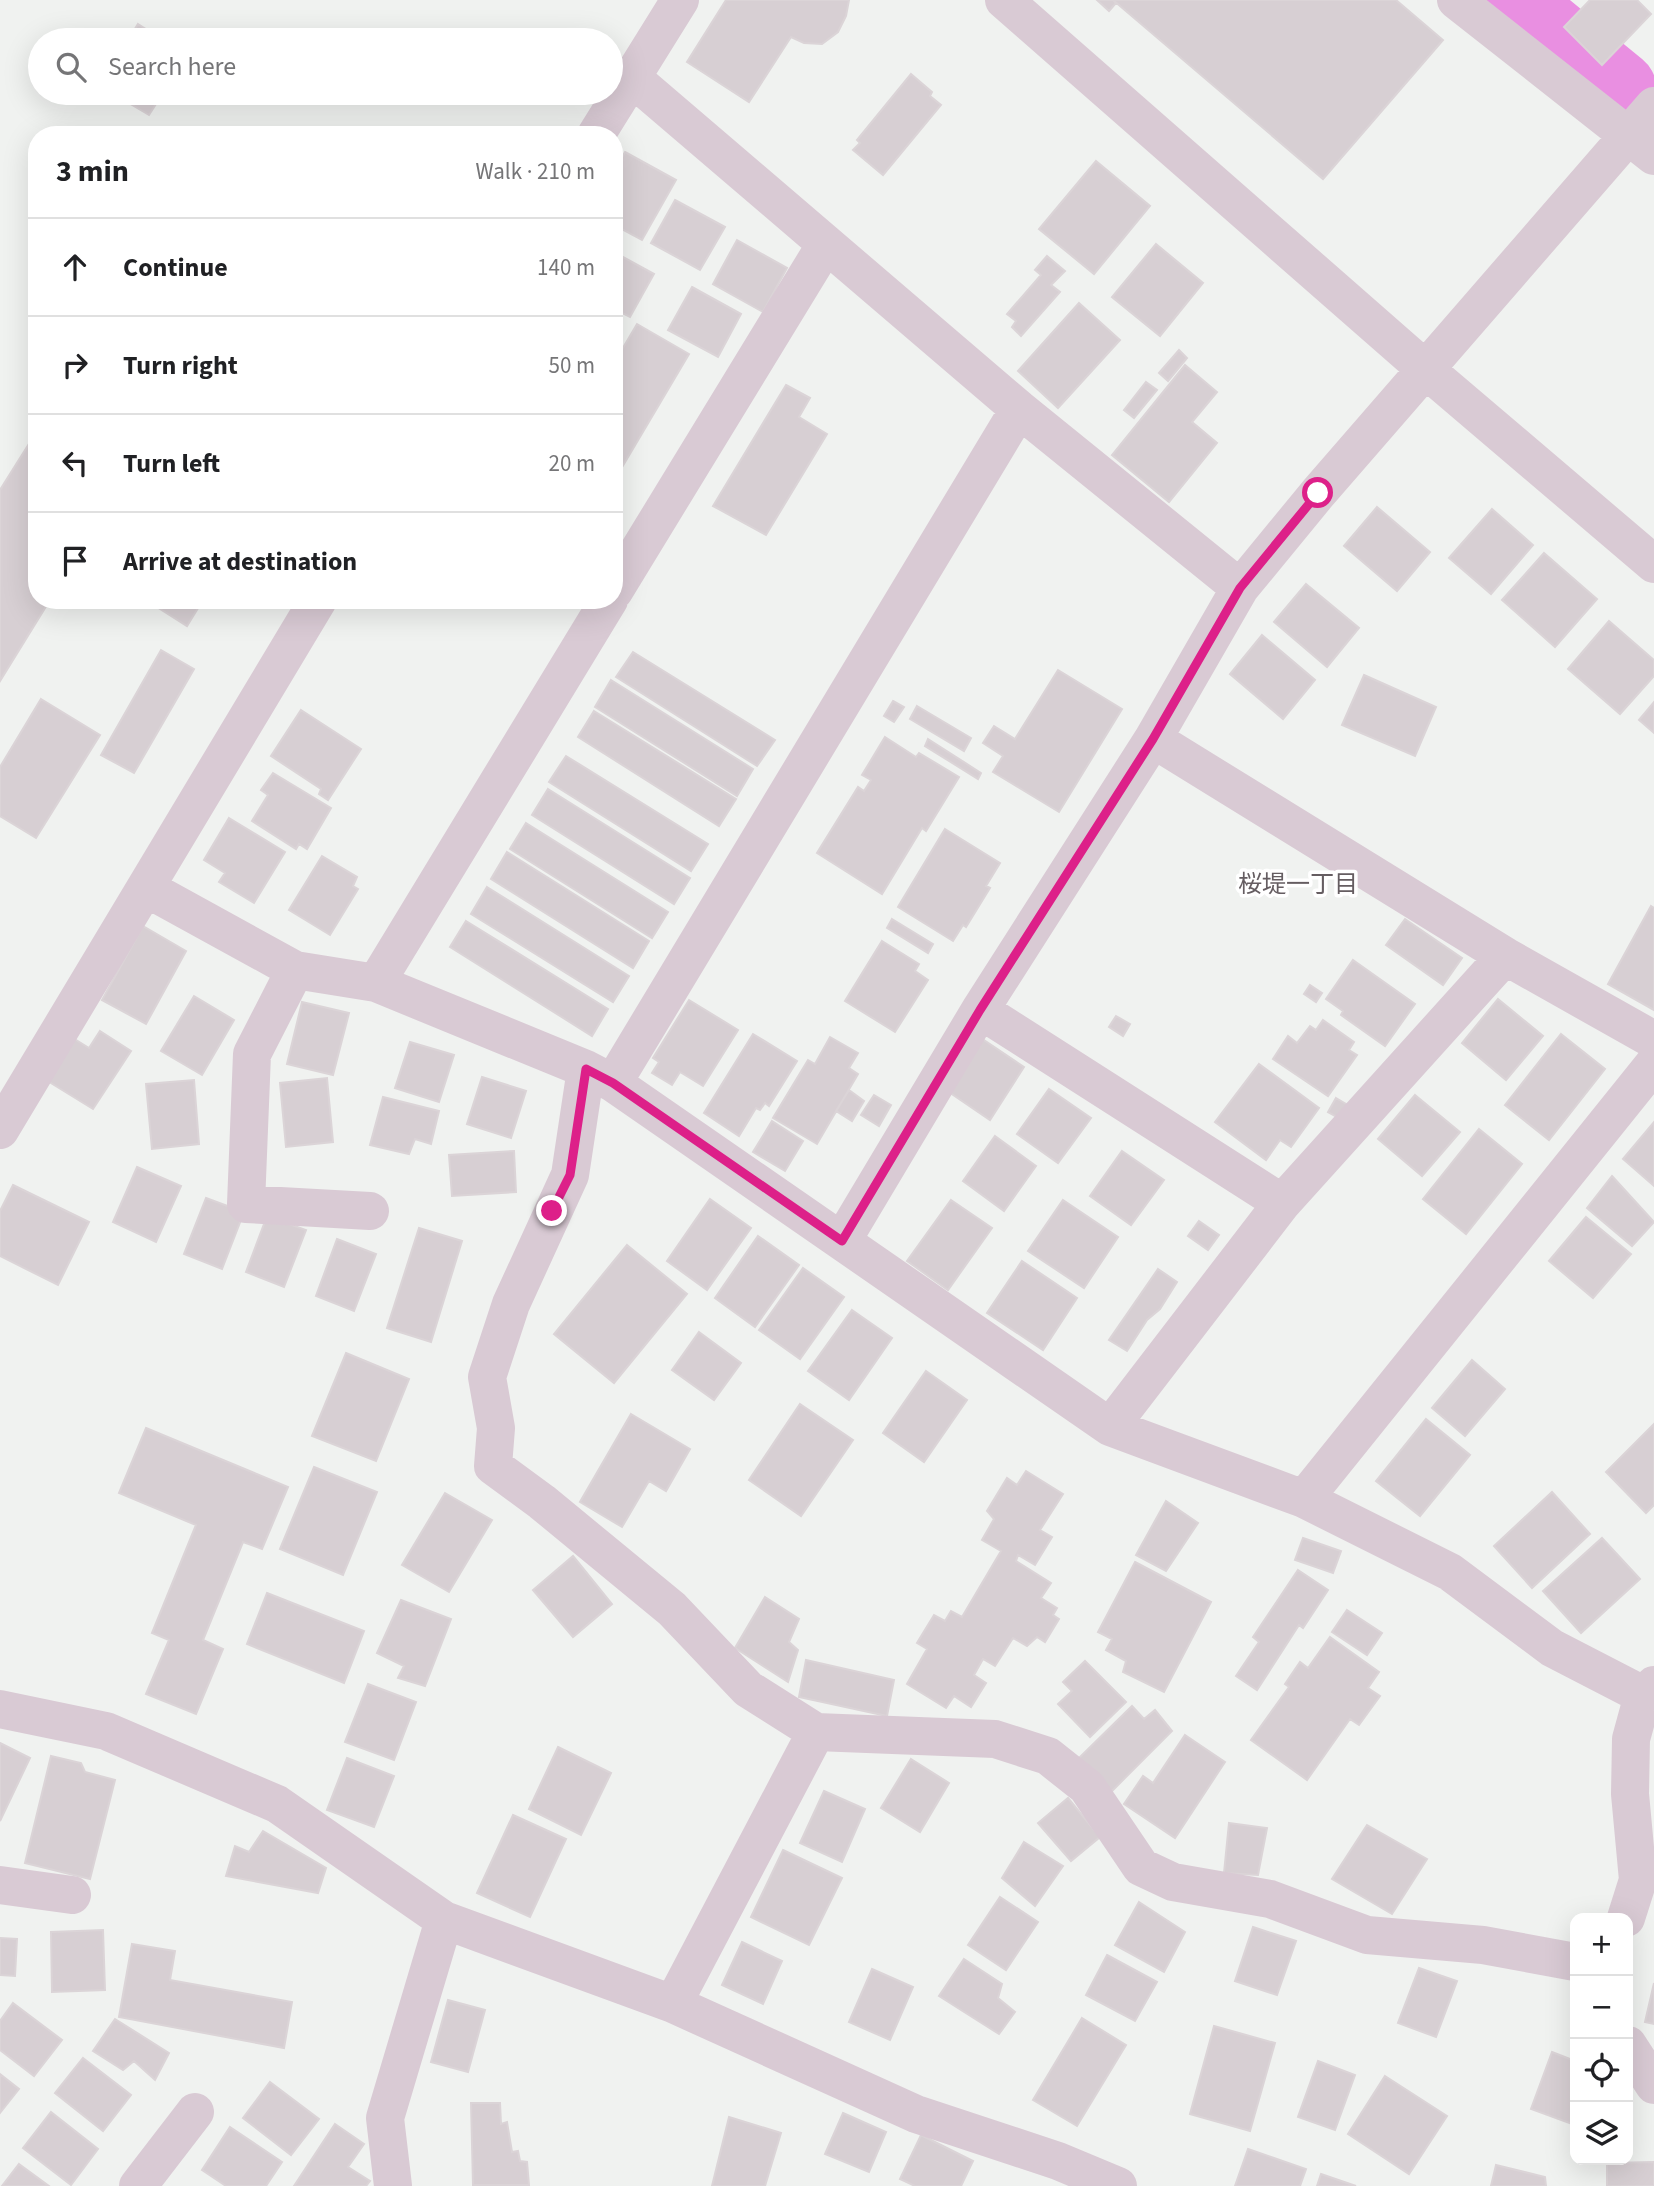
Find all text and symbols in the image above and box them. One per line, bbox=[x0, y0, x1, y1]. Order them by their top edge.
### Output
search box bbox=[28, 28, 623, 105]
icon: search bbox=[52, 48, 90, 86]
text: Search here bbox=[108, 48, 236, 85]
text: 3 min bbox=[56, 150, 129, 193]
text: Walk · 210 m bbox=[476, 155, 595, 188]
icon: ahead bbox=[56, 248, 94, 286]
text: Continue bbox=[123, 249, 228, 286]
text: 140 m bbox=[537, 251, 595, 284]
icon: right bbox=[56, 346, 94, 384]
text: Turn right bbox=[123, 347, 238, 384]
text: 50 m bbox=[548, 349, 595, 382]
icon: left bbox=[56, 444, 94, 482]
text: Turn left bbox=[123, 445, 220, 482]
text: 20 m bbox=[548, 447, 595, 480]
route start bbox=[1302, 477, 1333, 508]
icon: arrive bbox=[56, 542, 94, 580]
text: Arrive at destination bbox=[123, 543, 357, 580]
district label: 桜堤一丁目 bbox=[1238, 867, 1358, 902]
route end bbox=[536, 1195, 567, 1226]
map controls bbox=[1570, 1913, 1633, 2165]
button: + bbox=[1570, 1913, 1633, 1976]
button: − bbox=[1570, 1976, 1633, 2039]
button: locate bbox=[1570, 2039, 1633, 2102]
button: layers bbox=[1570, 2102, 1633, 2165]

